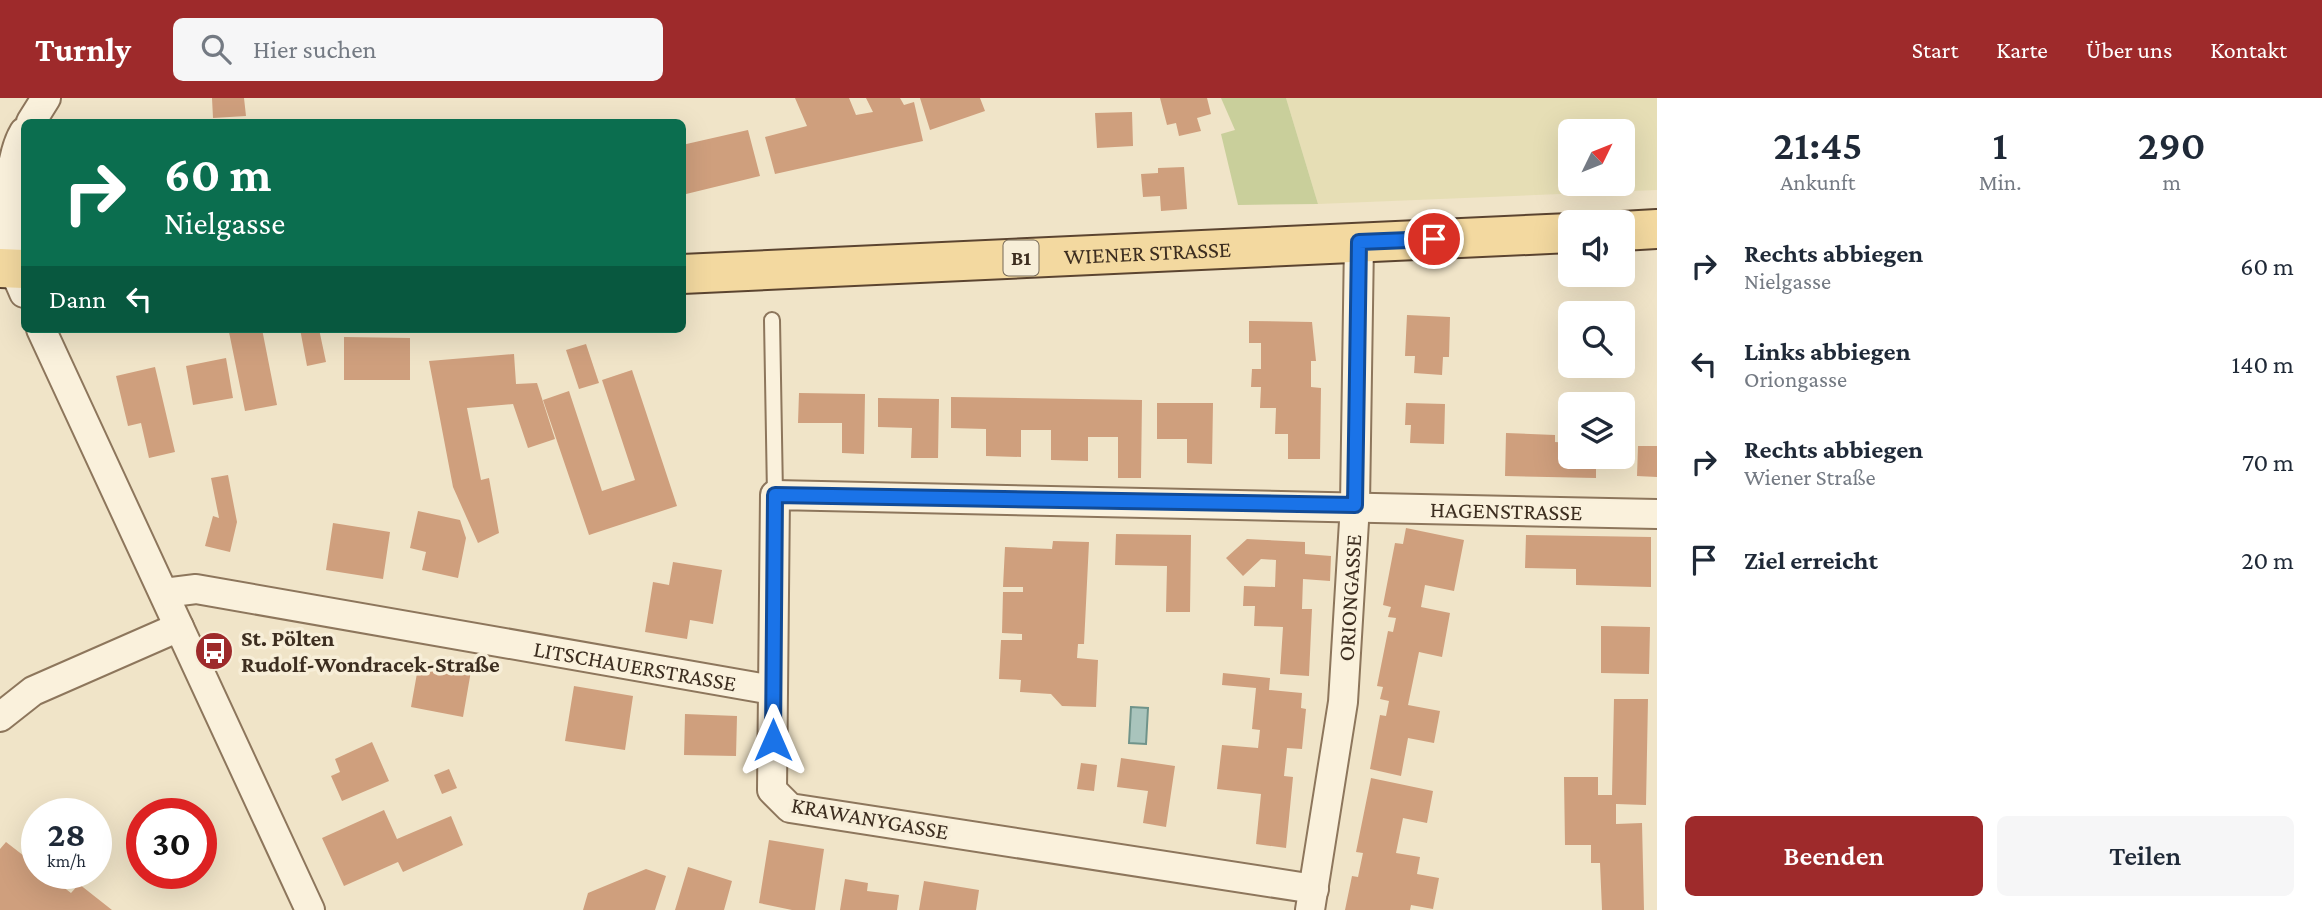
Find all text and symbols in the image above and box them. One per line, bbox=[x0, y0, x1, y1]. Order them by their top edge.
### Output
search box bbox=[173, 18, 663, 81]
icon: search bbox=[197, 30, 235, 68]
text: Turnly bbox=[35, 31, 131, 68]
text: Hier suchen bbox=[253, 35, 377, 64]
text: Start bbox=[1912, 36, 1958, 63]
text: Karte bbox=[1996, 36, 2048, 63]
text: Über uns bbox=[2086, 36, 2172, 63]
text: Kontakt bbox=[2210, 36, 2287, 63]
north arrow bbox=[1558, 119, 1634, 196]
map controls bbox=[1558, 119, 1635, 469]
text: 21:45 bbox=[1773, 121, 1862, 168]
text: 1 bbox=[1993, 121, 2008, 168]
text: 290 bbox=[2138, 121, 2206, 168]
icon: right bbox=[49, 147, 140, 238]
text: 60 m bbox=[164, 147, 271, 202]
text: Ankunft bbox=[1780, 169, 1855, 195]
text: Min. bbox=[1979, 169, 2021, 195]
text: m bbox=[2162, 169, 2181, 195]
text: Nielgasse bbox=[164, 205, 285, 241]
pin bbox=[1404, 209, 1464, 269]
button: sound bbox=[1558, 210, 1635, 287]
icon: arrive bbox=[1415, 220, 1453, 258]
street label: WIENER STRASSE bbox=[1063, 236, 1232, 269]
text: Rechts abbiegen bbox=[1744, 239, 1923, 268]
road number: B1 bbox=[1004, 240, 1038, 276]
icon: right bbox=[1685, 247, 1723, 285]
text: 60 m bbox=[2240, 252, 2294, 281]
text: Nielgasse bbox=[1744, 268, 1831, 294]
icon: left bbox=[120, 280, 158, 318]
text: Dann bbox=[49, 285, 106, 314]
button: search bbox=[1558, 301, 1635, 378]
text: Links abbiegen bbox=[1744, 337, 1911, 366]
icon: left bbox=[1685, 345, 1723, 383]
text: 140 m bbox=[2232, 350, 2294, 379]
text: Oriongasse bbox=[1744, 366, 1847, 392]
button: layers bbox=[1558, 392, 1635, 469]
text: Rechts abbiegen bbox=[1744, 435, 1923, 464]
icon: right bbox=[1685, 443, 1723, 481]
text: 70 m bbox=[2242, 448, 2294, 477]
text: Wiener Straße bbox=[1744, 464, 1876, 490]
street label: HAGENSTRASSE bbox=[1430, 496, 1583, 525]
street label: ORIONGASSE bbox=[1333, 533, 1366, 662]
icon: arrive bbox=[1685, 541, 1723, 579]
text: Ziel erreicht bbox=[1744, 546, 1878, 575]
text: 20 m bbox=[2241, 546, 2294, 575]
place label: St. Pölten Rudolf-Wondracek-Straße bbox=[241, 625, 500, 677]
bus stop icon: St. Pölten Rudolf-Wondracek-Straße bbox=[193, 630, 235, 672]
street label: LITSCHAUERSTRASSE bbox=[532, 635, 739, 696]
position arrow bbox=[736, 703, 810, 777]
street label: KRAWANYGASSE bbox=[789, 791, 951, 845]
speed limit sign: 30 bbox=[126, 798, 217, 889]
text: 28 bbox=[47, 815, 86, 854]
button: Beenden bbox=[1685, 816, 1983, 896]
button: Teilen bbox=[1997, 816, 2294, 896]
text: km/h bbox=[47, 851, 86, 871]

